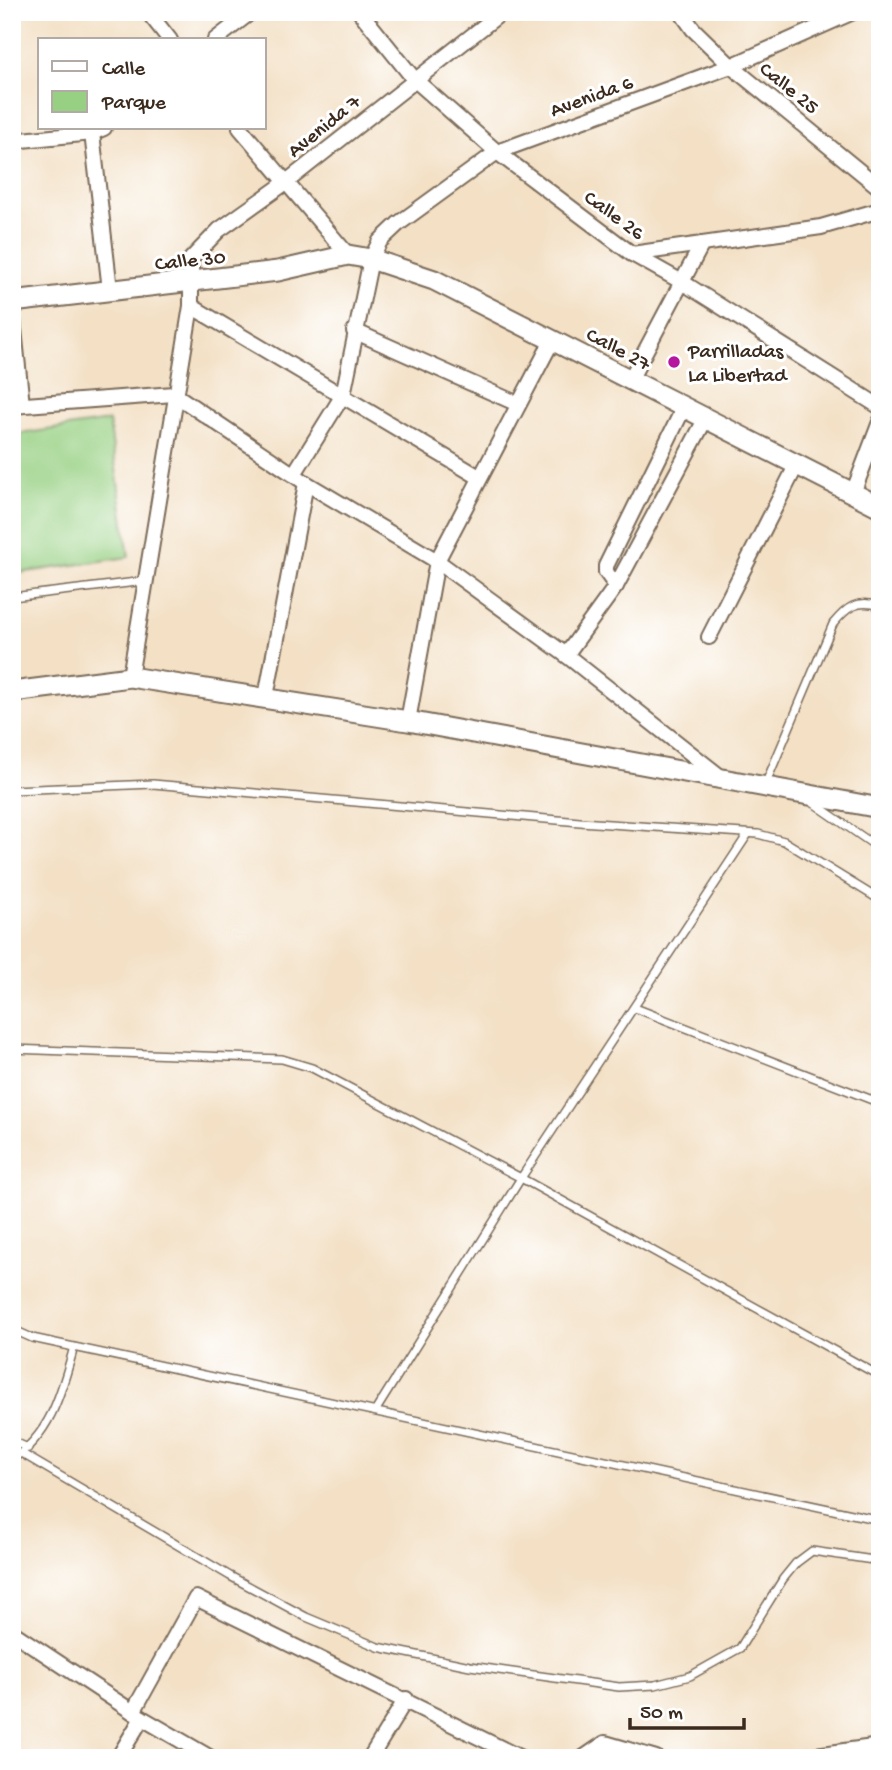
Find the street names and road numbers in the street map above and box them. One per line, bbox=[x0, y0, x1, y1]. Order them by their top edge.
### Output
street label: Calle 25 bbox=[753, 58, 823, 121]
street label: Avenida 6 bbox=[547, 72, 637, 125]
street label: Avenida 7 bbox=[284, 90, 368, 165]
street label: Calle 26 bbox=[578, 186, 649, 247]
street label: Calle 30 bbox=[154, 246, 227, 279]
street label: Calle 27 bbox=[581, 324, 655, 379]

